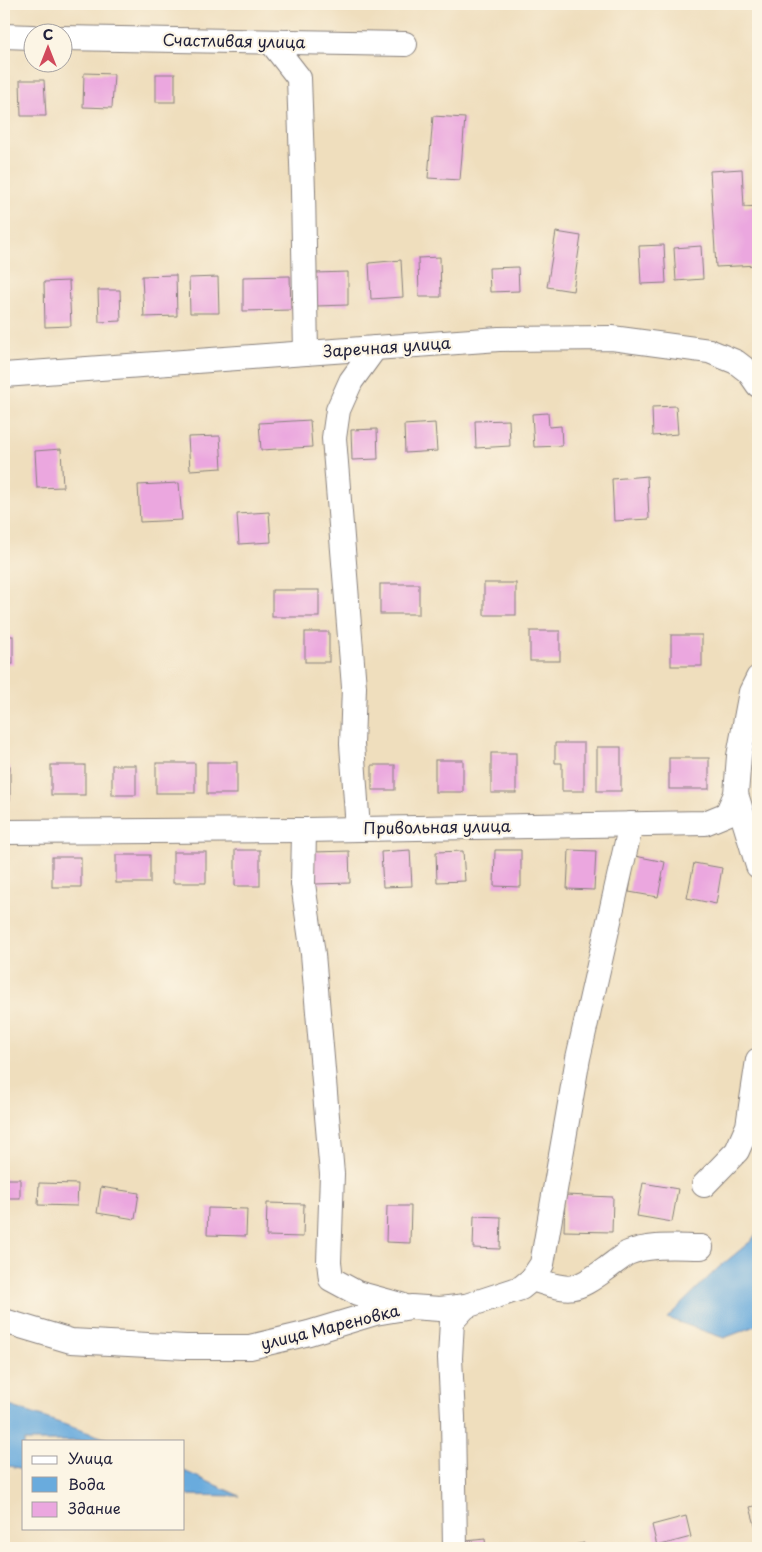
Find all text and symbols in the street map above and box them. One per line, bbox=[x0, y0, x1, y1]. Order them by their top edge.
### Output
north arrow bbox=[22, 22, 72, 72]
text: С bbox=[43, 24, 53, 45]
street label: Счастливая улица bbox=[162, 27, 306, 53]
street label: Заречная улица bbox=[322, 330, 451, 362]
street label: Привольная улица bbox=[363, 813, 511, 839]
street label: улица Мареновка bbox=[258, 1297, 402, 1355]
legend bbox=[22, 1440, 185, 1530]
text: Улица bbox=[68, 1446, 113, 1469]
text: Вода bbox=[68, 1472, 106, 1495]
text: Здание bbox=[68, 1496, 121, 1519]

